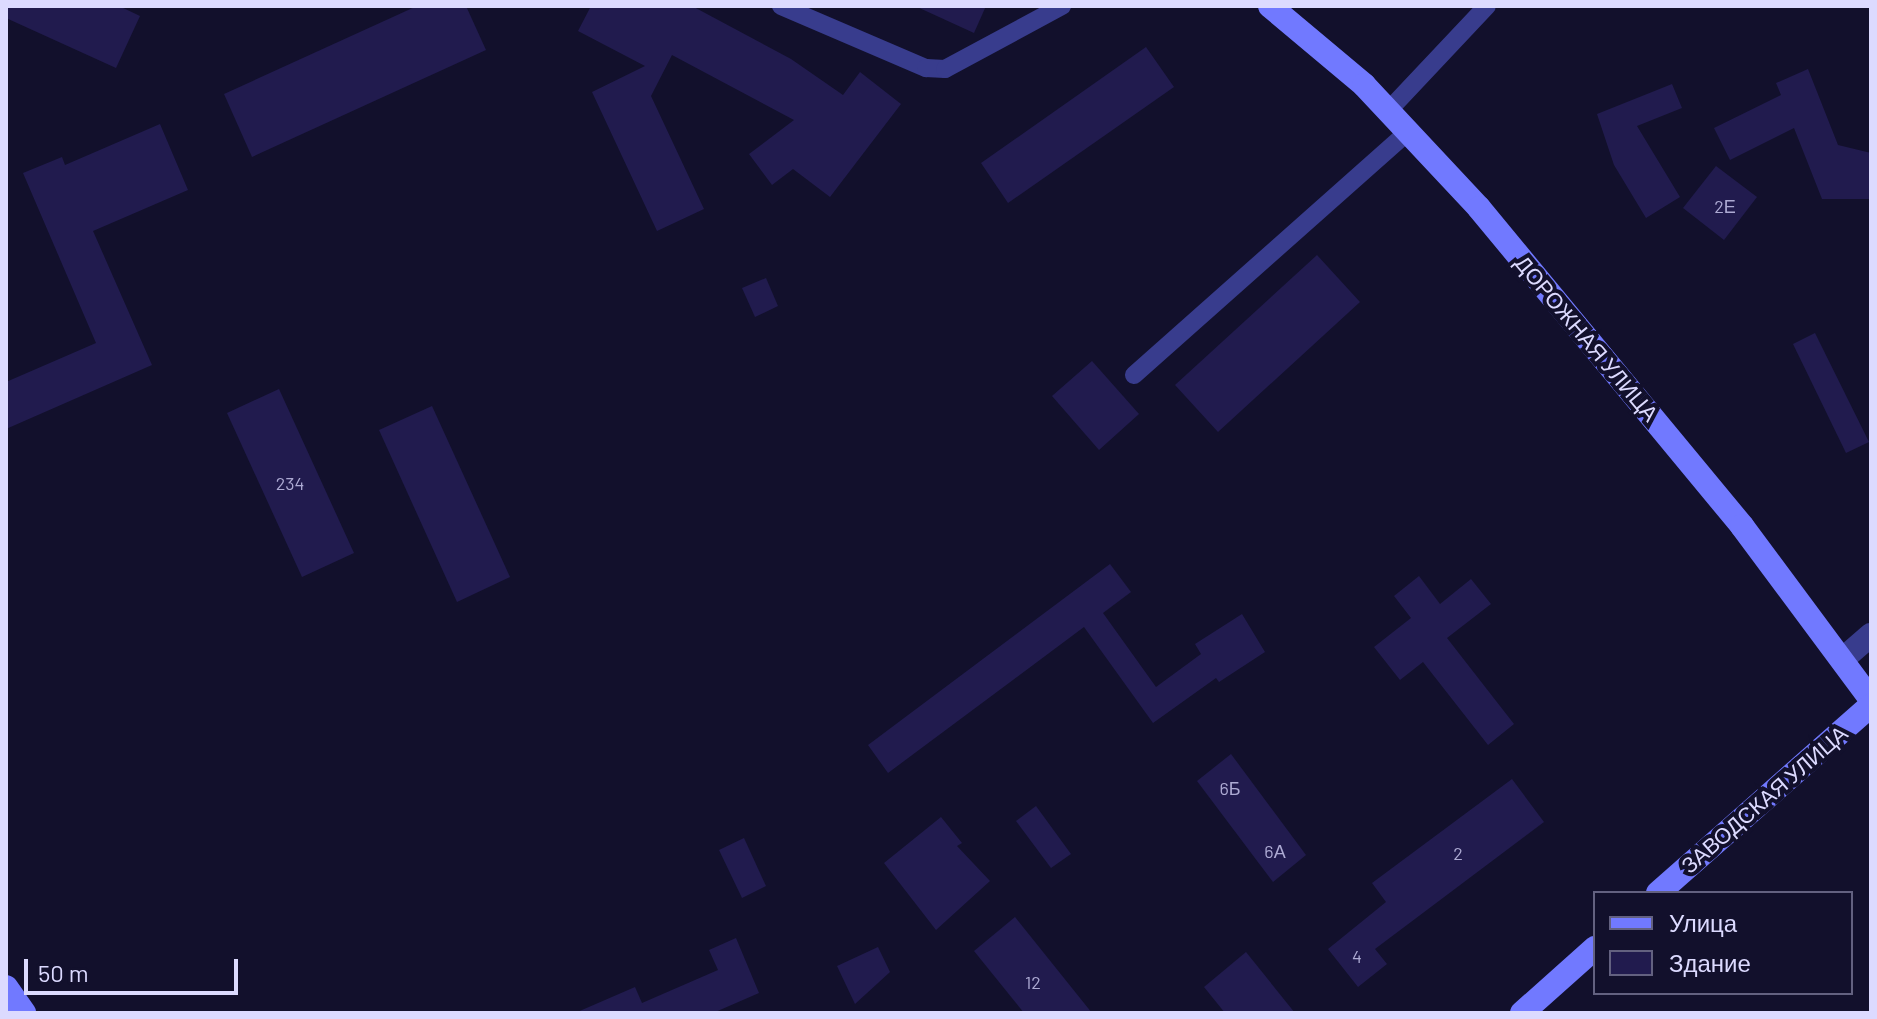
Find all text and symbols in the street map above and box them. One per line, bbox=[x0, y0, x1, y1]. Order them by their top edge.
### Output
house number: 2Е bbox=[1714, 195, 1736, 217]
street label: ДОРОЖНАЯ УЛИЦА bbox=[1510, 250, 1664, 426]
house number: 234 bbox=[276, 472, 304, 494]
street label: ЗАВОДСКАЯ УЛИЦА bbox=[1676, 720, 1852, 878]
house number: 6Б bbox=[1219, 777, 1241, 799]
house number: 6А bbox=[1264, 840, 1286, 862]
house number: 2 bbox=[1453, 842, 1463, 864]
legend bbox=[1593, 891, 1853, 995]
text: Улица bbox=[1669, 908, 1737, 937]
scale bar bbox=[28, 943, 242, 993]
house number: 4 bbox=[1352, 945, 1362, 967]
text: Здание bbox=[1669, 948, 1751, 977]
text: 50 m bbox=[38, 958, 89, 987]
house number: 12 bbox=[1025, 971, 1041, 993]

